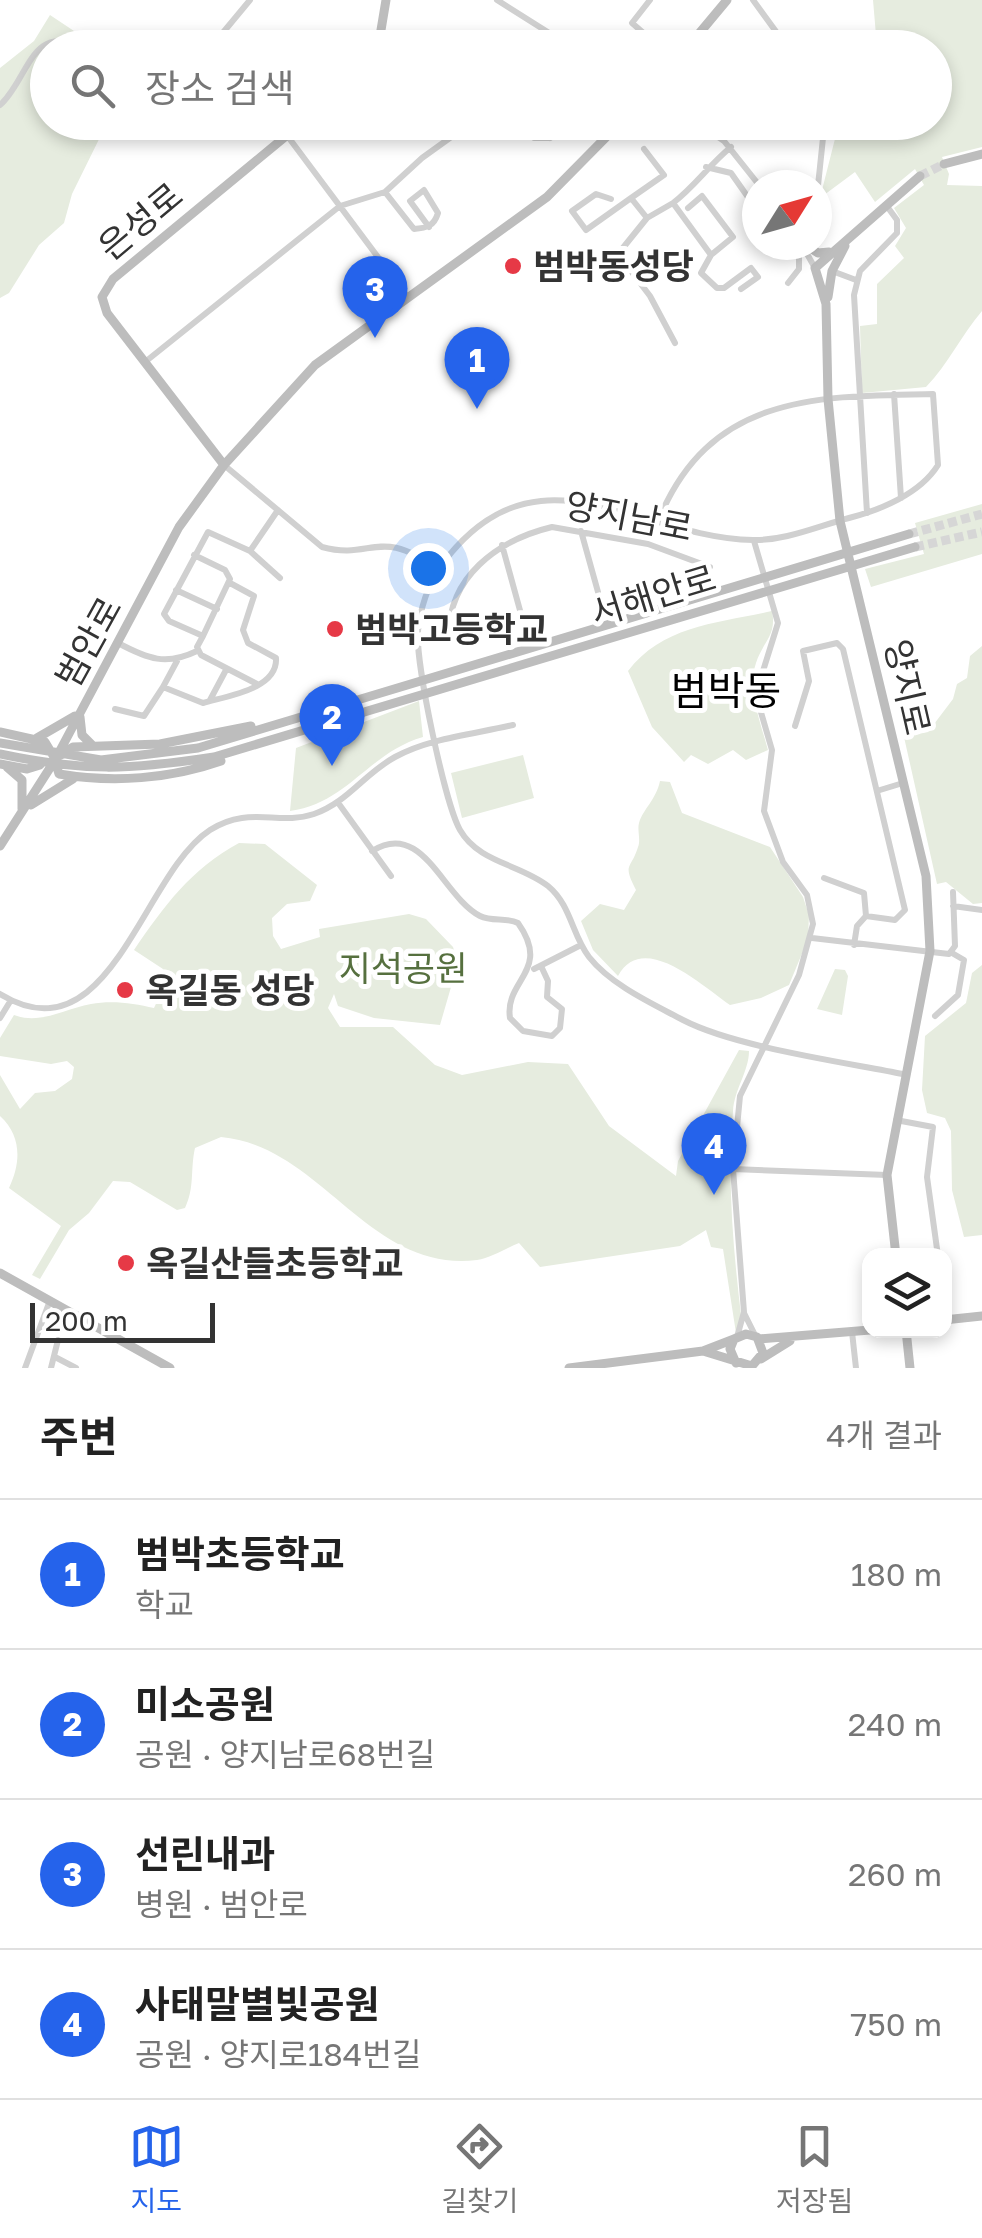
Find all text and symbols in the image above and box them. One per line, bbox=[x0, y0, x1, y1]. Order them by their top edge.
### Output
search box bbox=[30, 30, 952, 140]
icon: search bbox=[65, 58, 120, 113]
text: 장소 검색 bbox=[145, 65, 294, 110]
north arrow bbox=[742, 170, 832, 260]
street label: 은성로 bbox=[89, 174, 191, 268]
place label: 범박동성당 bbox=[533, 245, 694, 287]
pin: 3 bbox=[342, 255, 408, 338]
marker: 범박동성당 bbox=[502, 255, 524, 277]
pin: 1 bbox=[444, 326, 510, 409]
street label: 양지남로 bbox=[562, 483, 696, 549]
your location bbox=[403, 543, 454, 594]
street label: 서해안로 bbox=[585, 556, 721, 634]
street label: 범안로 bbox=[46, 590, 130, 694]
place label: 범박고등학교 bbox=[355, 608, 548, 650]
marker: 범박고등학교 bbox=[324, 618, 346, 640]
street label: 양지로 bbox=[877, 635, 939, 739]
district label: 범박동 bbox=[671, 666, 781, 714]
pin: 2 bbox=[300, 684, 364, 766]
park label: 지석공원 bbox=[339, 947, 467, 989]
place label: 옥길동 성당 bbox=[145, 969, 315, 1011]
marker: 옥길동 성당 bbox=[114, 979, 136, 1001]
pin: 4 bbox=[682, 1112, 746, 1195]
place label: 옥길산들초등학교 bbox=[146, 1242, 404, 1284]
map controls bbox=[862, 1248, 952, 1338]
button: layers bbox=[862, 1248, 952, 1338]
marker: 옥길산들초등학교 bbox=[115, 1252, 137, 1274]
scale bar bbox=[30, 1298, 215, 1342]
text: 200 m bbox=[45, 1304, 128, 1337]
text: 주변 bbox=[40, 1411, 117, 1461]
text: 4개 결과 bbox=[826, 1416, 942, 1454]
text: 범박초등학교 bbox=[135, 1531, 345, 1576]
text: 1 bbox=[64, 1555, 81, 1593]
text: 180 m bbox=[851, 1555, 942, 1593]
text: 학교 bbox=[135, 1585, 194, 1623]
text: 미소공원 bbox=[135, 1681, 275, 1726]
text: 2 bbox=[63, 1705, 82, 1743]
text: 240 m bbox=[848, 1705, 942, 1743]
text: 공원 · 양지남로68번길 bbox=[135, 1735, 435, 1773]
text: 선린내과 bbox=[135, 1831, 275, 1876]
text: 3 bbox=[63, 1855, 82, 1893]
text: 260 m bbox=[848, 1855, 942, 1893]
text: 병원 · 범안로 bbox=[135, 1885, 308, 1923]
text: 사태말별빛공원 bbox=[135, 1981, 380, 2026]
text: 4 bbox=[62, 2005, 83, 2043]
text: 750 m bbox=[850, 2005, 942, 2043]
text: 공원 · 양지로184번길 bbox=[135, 2035, 421, 2073]
tab: 지도 bbox=[129, 2119, 184, 2219]
tab: 길찾기 bbox=[441, 2119, 518, 2219]
tab: 저장됨 bbox=[776, 2119, 853, 2219]

